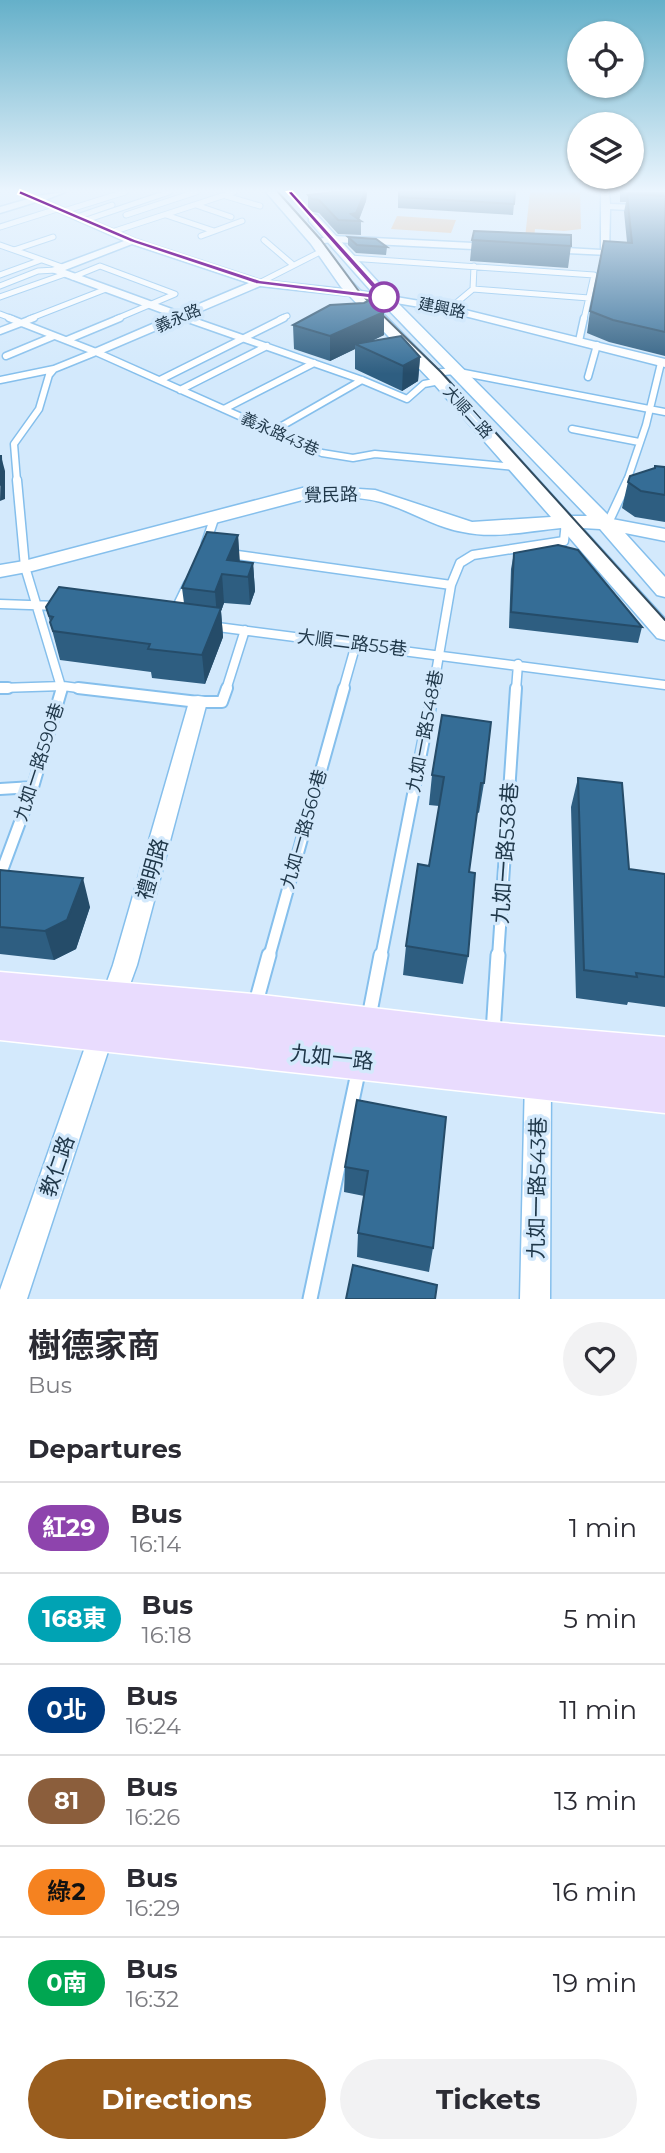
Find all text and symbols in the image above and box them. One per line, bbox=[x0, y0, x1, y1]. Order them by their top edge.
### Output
map controls bbox=[567, 21, 644, 189]
button: locate bbox=[567, 21, 644, 98]
button: layers bbox=[567, 112, 644, 189]
unlabelled marker bbox=[369, 282, 399, 312]
street label: 建興路 bbox=[417, 294, 467, 322]
street label: 義永路 bbox=[152, 300, 204, 336]
street label: 大順二路 bbox=[440, 382, 496, 442]
street label: 義永路43巷 bbox=[238, 408, 322, 460]
street label: 覺民路 bbox=[304, 484, 358, 506]
street label: 大順二路55巷 bbox=[296, 625, 408, 661]
street label: 九如一路548巷 bbox=[402, 668, 448, 794]
street label: 九如一路590巷 bbox=[10, 700, 68, 824]
street label: 九如一路560巷 bbox=[276, 767, 332, 891]
street label: 九如一路538巷 bbox=[488, 781, 522, 925]
street label: 禮明路 bbox=[131, 835, 173, 903]
street label: 九如一路 bbox=[289, 1040, 375, 1074]
street label: 九如一路543巷 bbox=[523, 1117, 551, 1259]
street label: 教仁路 bbox=[35, 1132, 79, 1200]
button: heart bbox=[563, 1322, 637, 1396]
text: 樹德家商 bbox=[28, 1325, 160, 1365]
text: Bus bbox=[28, 1371, 72, 1399]
text: Departures bbox=[28, 1433, 182, 1465]
text: Bus bbox=[130, 1498, 182, 1530]
text: 1 min bbox=[569, 1512, 637, 1544]
text: 紅29 bbox=[42, 1513, 95, 1542]
text: 16:14 bbox=[130, 1530, 181, 1558]
text: Bus bbox=[142, 1589, 193, 1621]
text: 5 min bbox=[563, 1603, 637, 1635]
text: 168東 bbox=[42, 1604, 107, 1633]
text: 16:18 bbox=[142, 1621, 192, 1649]
text: Bus bbox=[126, 1680, 178, 1712]
text: 11 min bbox=[559, 1694, 637, 1726]
text: 0北 bbox=[46, 1695, 87, 1724]
text: 16:24 bbox=[126, 1712, 181, 1740]
text: Bus bbox=[126, 1771, 178, 1803]
text: 13 min bbox=[554, 1785, 637, 1817]
text: 81 bbox=[54, 1786, 79, 1815]
text: 16:26 bbox=[126, 1803, 180, 1831]
text: Bus bbox=[126, 1862, 178, 1894]
text: 16 min bbox=[553, 1876, 637, 1908]
text: 綠2 bbox=[47, 1877, 86, 1906]
text: 16:29 bbox=[126, 1894, 180, 1922]
text: Bus bbox=[126, 1953, 178, 1985]
text: 19 min bbox=[553, 1967, 637, 1999]
text: 0南 bbox=[46, 1968, 87, 1997]
text: 16:32 bbox=[126, 1985, 179, 2013]
button: Directions bbox=[28, 2059, 326, 2139]
button: Tickets bbox=[340, 2059, 637, 2139]

